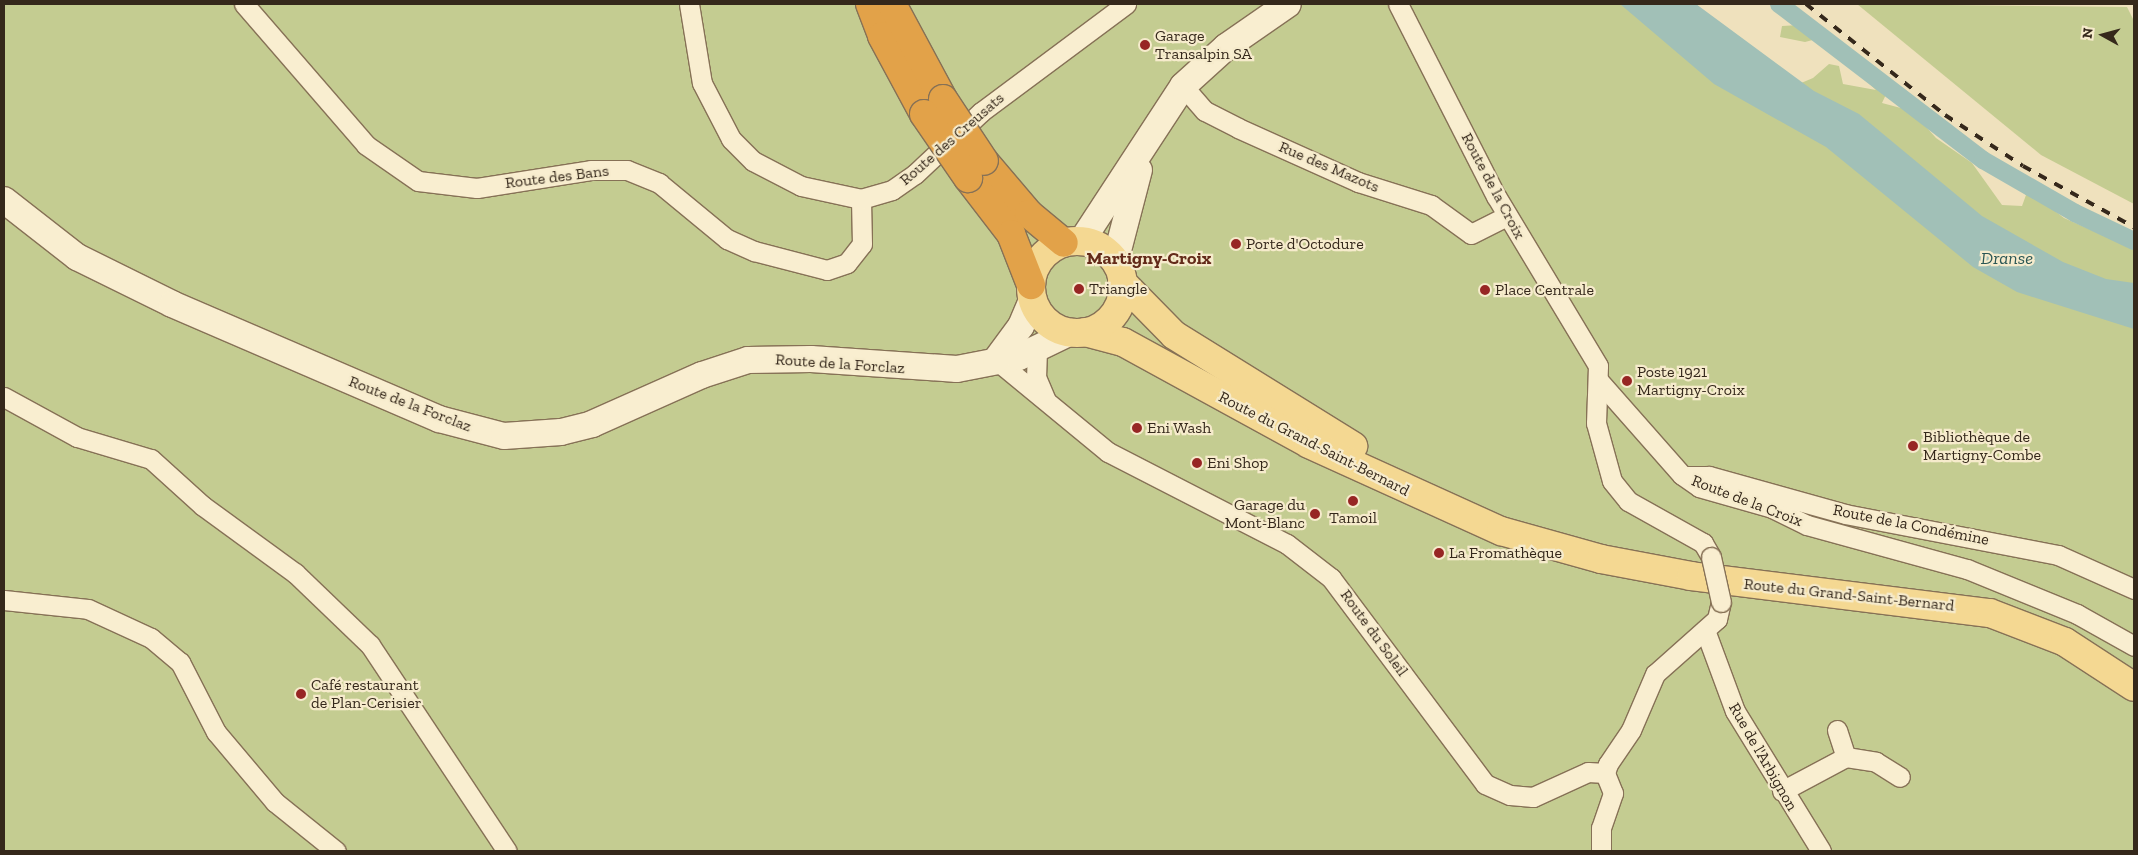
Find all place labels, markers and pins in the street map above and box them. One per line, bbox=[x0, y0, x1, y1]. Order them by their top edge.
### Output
place label: Garage Transalpin SA bbox=[1155, 26, 1252, 64]
marker: Garage Transalpin SA bbox=[1139, 39, 1151, 51]
place label: Porte d'Octodure bbox=[1246, 234, 1364, 254]
marker: Porte d'Octodure bbox=[1230, 238, 1242, 250]
place label: Triangle bbox=[1089, 279, 1147, 299]
place label: Place Centrale bbox=[1495, 280, 1594, 300]
marker: Triangle bbox=[1073, 283, 1085, 295]
marker: Place Centrale bbox=[1479, 284, 1491, 296]
place label: Poste 1921 Martigny-Croix bbox=[1637, 362, 1745, 400]
marker: Poste 1921 Martigny-Croix bbox=[1621, 375, 1633, 387]
place label: Eni Wash bbox=[1147, 418, 1212, 438]
marker: Eni Wash bbox=[1131, 422, 1143, 434]
place label: Bibliothèque de Martigny-Combe bbox=[1923, 427, 2041, 465]
marker: Bibliothèque de Martigny-Combe bbox=[1907, 440, 1919, 452]
place label: Eni Shop bbox=[1207, 453, 1268, 473]
marker: Eni Shop bbox=[1191, 457, 1203, 469]
place label: Garage du Mont-Blanc bbox=[1225, 495, 1305, 533]
marker: Tamoil bbox=[1347, 495, 1359, 507]
marker: Garage du Mont-Blanc bbox=[1309, 508, 1321, 520]
place label: Tamoil bbox=[1329, 508, 1377, 528]
place label: La Fromathèque bbox=[1449, 543, 1562, 563]
marker: La Fromathèque bbox=[1433, 547, 1445, 559]
place label: Café restaurant de Plan-Cerisier bbox=[311, 675, 421, 713]
marker: Café restaurant de Plan-Cerisier bbox=[295, 688, 307, 700]

